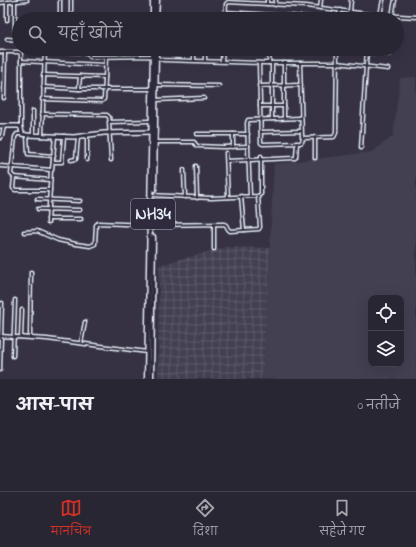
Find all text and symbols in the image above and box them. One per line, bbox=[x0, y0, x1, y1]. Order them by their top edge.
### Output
search box bbox=[12, 12, 404, 56]
icon: search bbox=[26, 23, 48, 45]
text: यहाँ खोजें bbox=[58, 23, 122, 45]
road number: NH34 bbox=[131, 199, 175, 229]
map controls bbox=[368, 295, 404, 367]
button: locate bbox=[368, 295, 404, 331]
button: layers bbox=[368, 331, 404, 367]
text: आस-पास bbox=[16, 393, 93, 418]
text: 0 नतीजे bbox=[357, 396, 400, 415]
tab: मानचित्र bbox=[51, 497, 91, 543]
tab: दिशा bbox=[193, 497, 218, 543]
tab: सहेजे गए bbox=[320, 497, 365, 543]

